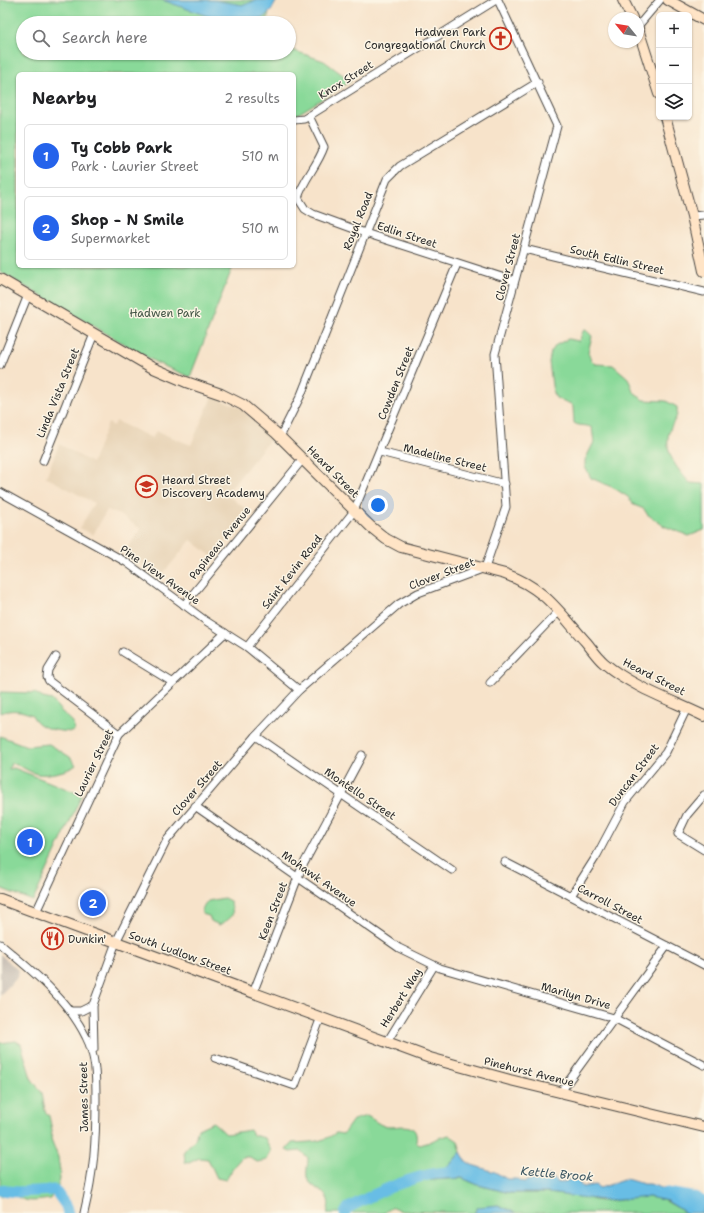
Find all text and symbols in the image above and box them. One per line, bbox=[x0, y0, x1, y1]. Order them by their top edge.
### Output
north arrow bbox=[608, 12, 644, 48]
map controls bbox=[656, 12, 692, 120]
button: + bbox=[656, 12, 692, 48]
search box bbox=[16, 16, 296, 60]
place label: Hadwen Park Congregational Church bbox=[364, 25, 486, 53]
church icon: Hadwen Park Congregational Church bbox=[488, 25, 514, 51]
icon: search bbox=[30, 27, 52, 49]
text: Search here bbox=[62, 28, 148, 48]
button: − bbox=[656, 48, 692, 84]
street label: Knox Street bbox=[316, 57, 376, 103]
button: layers bbox=[656, 84, 692, 120]
text: Nearby bbox=[32, 87, 97, 109]
text: 2 results bbox=[224, 90, 280, 107]
text: Ty Cobb Park bbox=[71, 138, 172, 158]
text: 1 bbox=[43, 148, 49, 165]
text: 510 m bbox=[242, 148, 279, 165]
text: Park · Laurier Street bbox=[71, 158, 199, 175]
street label: Royal Road bbox=[340, 190, 377, 252]
text: Shop - N Smile bbox=[71, 210, 184, 230]
street label: Edlin Street bbox=[375, 218, 439, 252]
text: 2 bbox=[41, 220, 51, 237]
text: 510 m bbox=[242, 220, 279, 237]
text: Supermarket bbox=[71, 230, 150, 247]
street label: Clover Street bbox=[492, 231, 524, 302]
street label: South Edlin Street bbox=[568, 242, 666, 278]
park label: Hadwen Park bbox=[129, 306, 201, 321]
street label: Cowden Street bbox=[374, 344, 418, 422]
street label: Linda Vista Street bbox=[33, 346, 83, 440]
street label: Madeline Street bbox=[402, 440, 488, 476]
street label: Heard Street bbox=[303, 442, 363, 502]
school or university icon: Heard Street Discovery Academy bbox=[134, 473, 160, 499]
place label: Heard Street Discovery Academy bbox=[162, 473, 265, 501]
your location bbox=[368, 495, 388, 515]
street label: Papineau Avenue bbox=[186, 503, 254, 583]
street label: Saint Kevin Road bbox=[258, 532, 326, 612]
street label: Pine View Avenue bbox=[117, 542, 203, 608]
street label: Clover Street bbox=[407, 554, 477, 593]
street label: Heard Street bbox=[620, 655, 688, 699]
street label: Laurier Street bbox=[71, 726, 117, 800]
street label: Duncan Street bbox=[605, 740, 663, 810]
street label: Clover Street bbox=[169, 757, 226, 819]
street label: Montello Street bbox=[321, 764, 399, 824]
pin: 1 bbox=[17, 827, 43, 857]
street label: Mohawk Avenue bbox=[278, 847, 360, 911]
street label: Keen Street bbox=[255, 879, 291, 943]
street label: Carroll Street bbox=[575, 880, 646, 928]
pin: 2 bbox=[80, 888, 106, 918]
restaurant icon: Dunkin' bbox=[40, 926, 66, 952]
street label: South Ludlow Street bbox=[127, 927, 234, 979]
place label: Dunkin' bbox=[68, 932, 106, 947]
street label: Herbert Way bbox=[377, 965, 425, 1031]
street label: Marilyn Drive bbox=[539, 979, 613, 1013]
street label: Pinehurst Avenue bbox=[482, 1054, 576, 1090]
street label: James Street bbox=[76, 1062, 92, 1132]
water label: Kettle Brook bbox=[520, 1163, 594, 1185]

